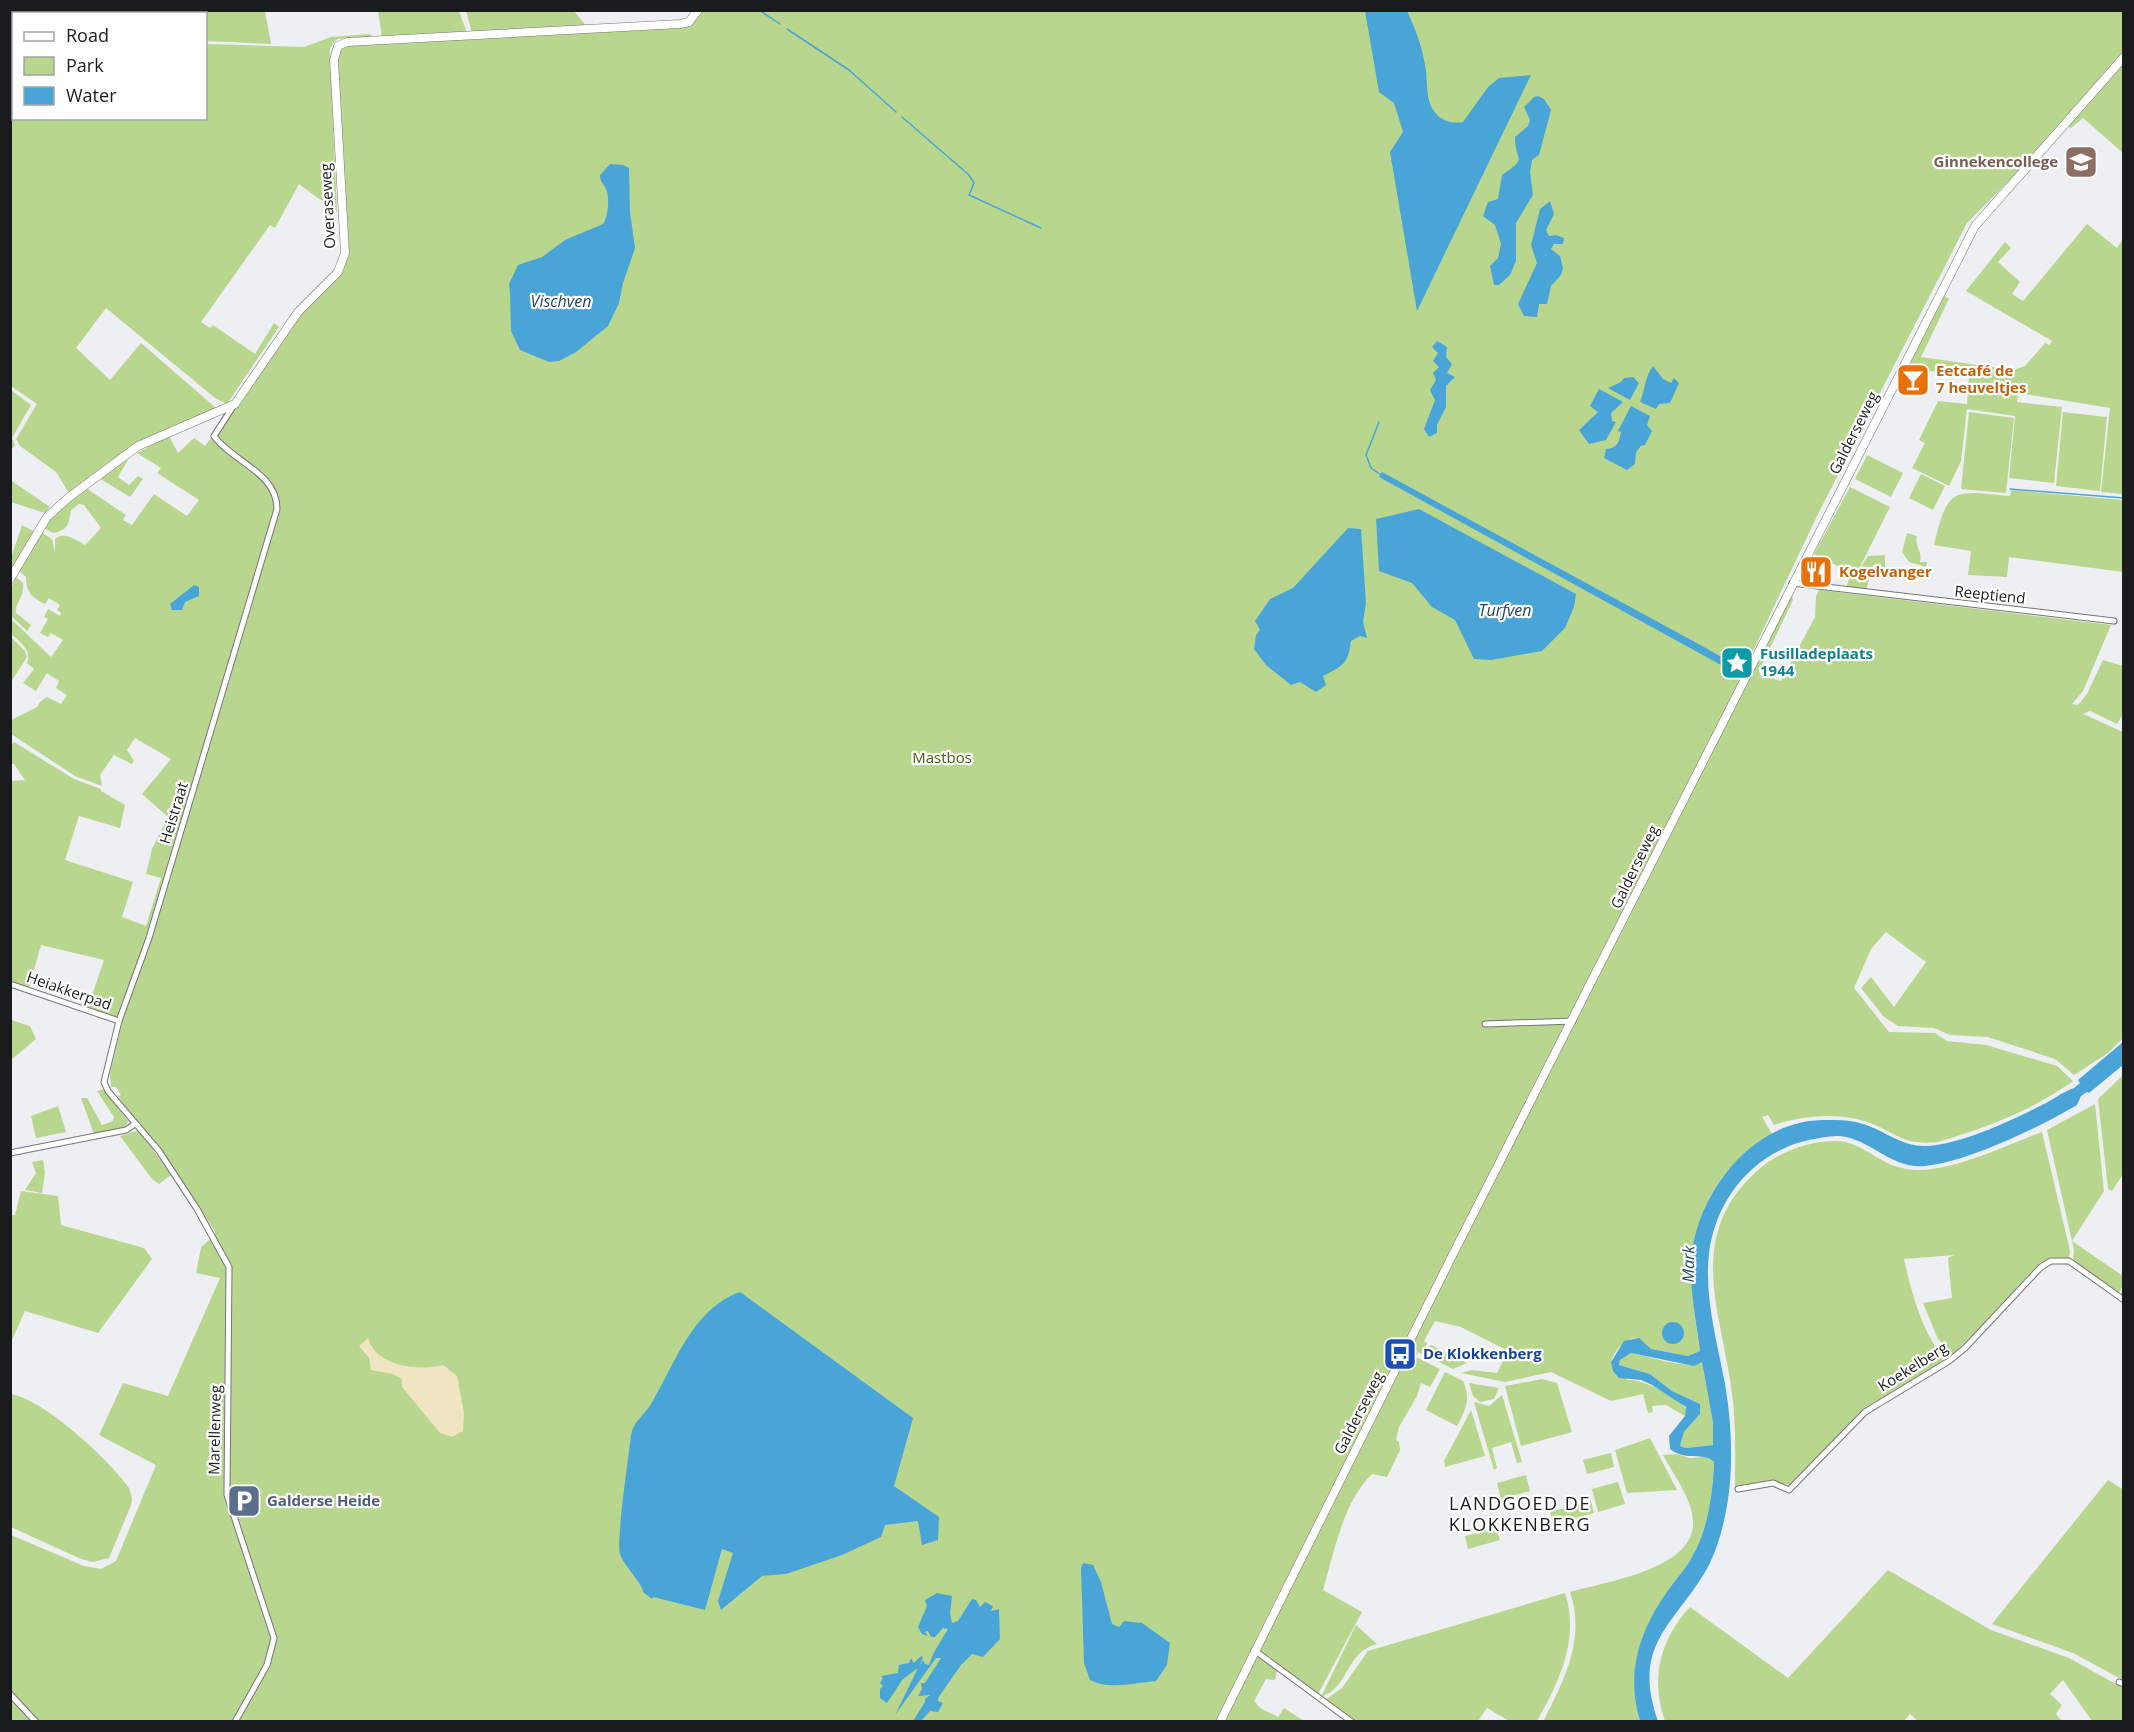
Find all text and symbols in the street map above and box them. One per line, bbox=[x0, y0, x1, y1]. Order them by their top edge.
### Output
legend bbox=[12, 12, 207, 120]
text: Road bbox=[66, 23, 109, 47]
text: Park bbox=[66, 53, 104, 77]
text: Water bbox=[66, 83, 117, 107]
school or university icon: Ginnekencollege bbox=[2063, 144, 2099, 180]
place label: Ginnekencollege bbox=[1934, 151, 2058, 171]
street label: Overaseweg bbox=[315, 163, 339, 249]
water label: Vischven bbox=[531, 290, 591, 312]
place label: Eetcafé de 7 heuveltjes bbox=[1936, 360, 2026, 397]
bar icon: Eetcafé de 7 heuveltjes bbox=[1895, 362, 1931, 398]
street label: Galderseweg bbox=[1824, 388, 1883, 477]
restaurant icon: Kogelvanger bbox=[1798, 554, 1834, 590]
place label: Kogelvanger bbox=[1839, 561, 1932, 581]
street label: Reeptiend bbox=[1954, 580, 2027, 608]
water label: Turfven bbox=[1478, 599, 1532, 621]
place label: Fusilladeplaats 1944 bbox=[1760, 643, 1873, 680]
place icon: Fusilladeplaats 1944 bbox=[1719, 645, 1755, 681]
park label: Mastbos bbox=[912, 747, 972, 767]
street label: Heistraat bbox=[154, 779, 192, 846]
street label: Galderseweg bbox=[1605, 821, 1663, 912]
street label: Heiakkerpad bbox=[24, 966, 114, 1014]
water label: Mark bbox=[1677, 1244, 1699, 1282]
bus stop icon: De Klokkenberg bbox=[1382, 1336, 1418, 1372]
street label: Koekelberg bbox=[1874, 1337, 1951, 1395]
place label: De Klokkenberg bbox=[1423, 1343, 1542, 1363]
street label: Galderseweg bbox=[1329, 1368, 1388, 1457]
street label: Marellenweg bbox=[203, 1385, 225, 1475]
parking icon: Galderse Heide bbox=[226, 1483, 262, 1519]
place label: Galderse Heide bbox=[267, 1490, 380, 1510]
district label: LANDGOED DE KLOKKENBERG bbox=[1449, 1491, 1591, 1536]

